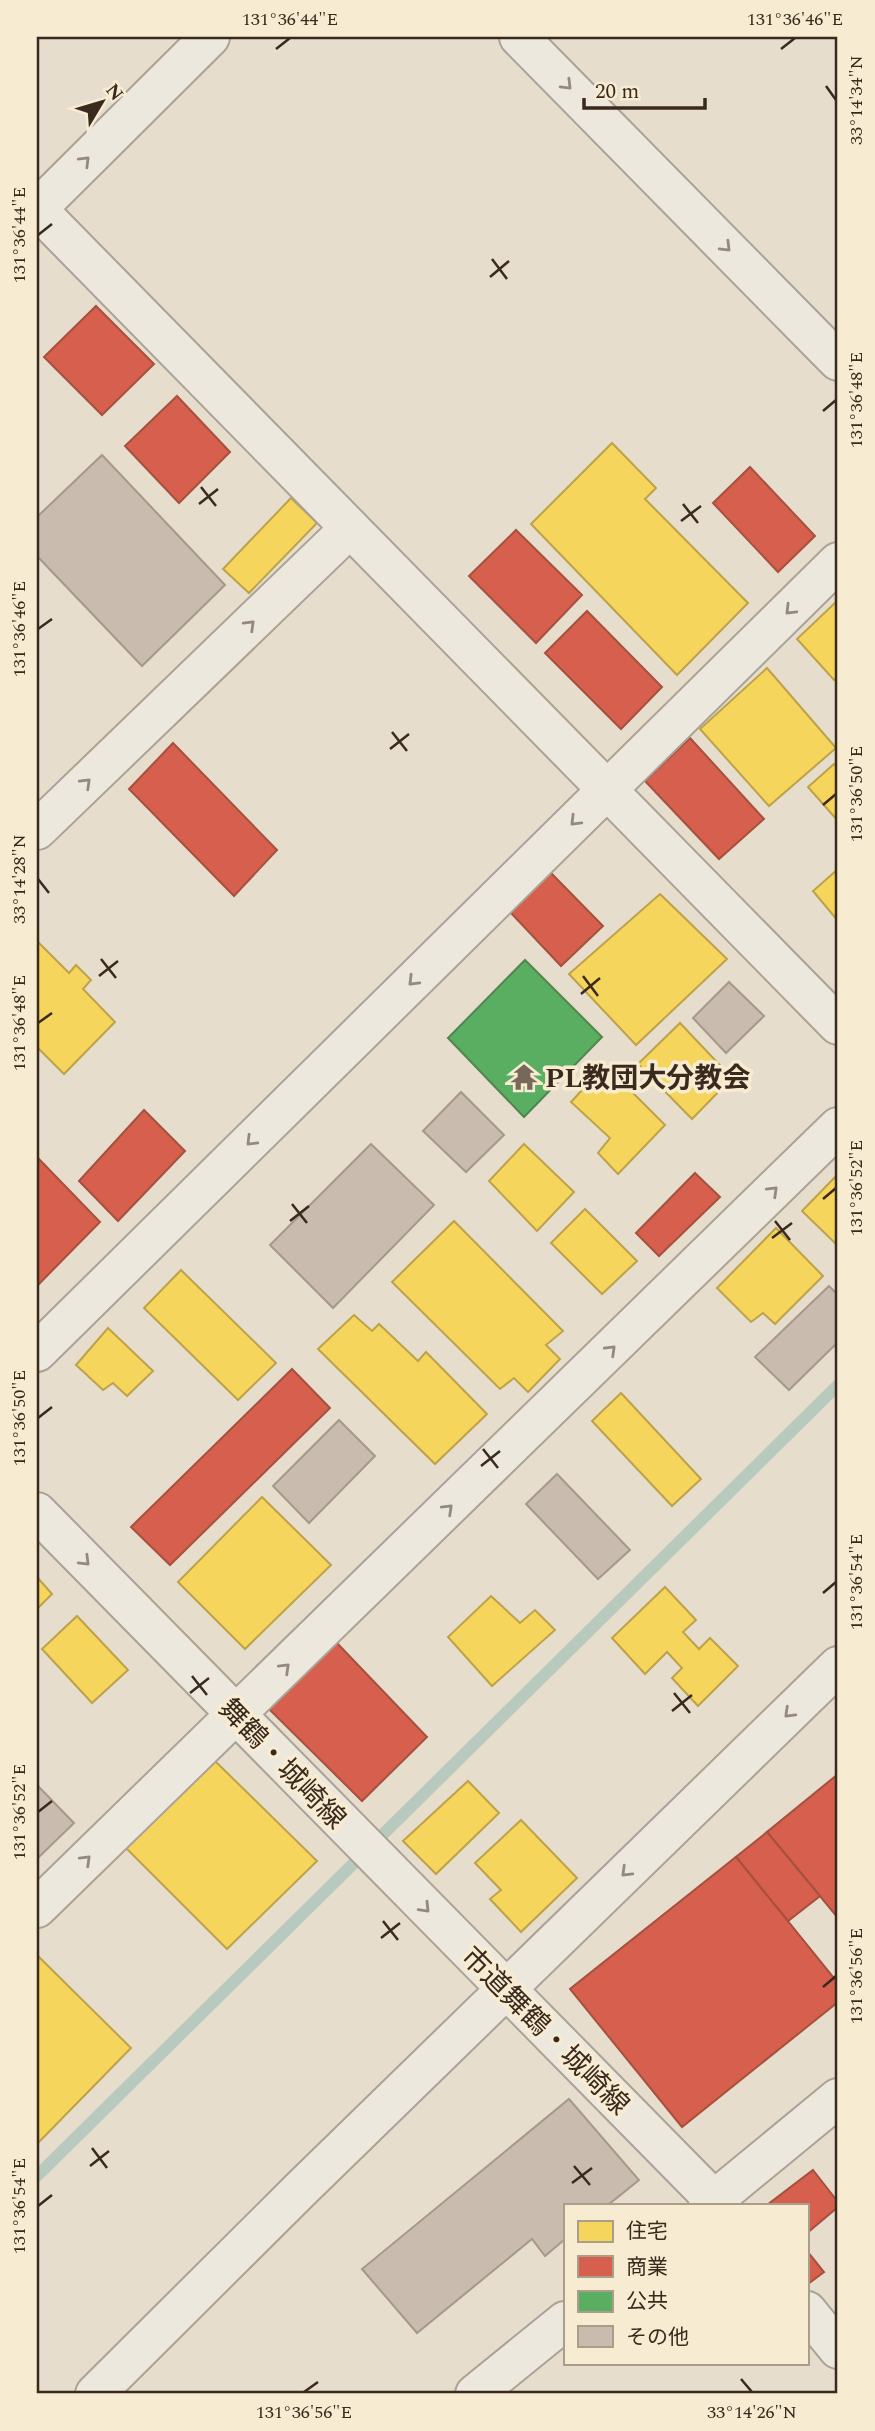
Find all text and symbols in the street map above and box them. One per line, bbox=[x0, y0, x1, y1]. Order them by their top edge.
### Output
text: 131°36'44"E bbox=[242, 6, 338, 33]
text: 131°36'46"E bbox=[747, 6, 843, 33]
text: 33°14'34"N bbox=[843, 55, 870, 145]
north arrow bbox=[66, 66, 136, 136]
scale bar bbox=[584, 66, 705, 110]
text: 20 m bbox=[595, 76, 639, 108]
text: N bbox=[98, 77, 130, 107]
one-way arrow bbox=[558, 77, 571, 90]
one-way arrow bbox=[77, 156, 90, 169]
text: 131°36'44"E bbox=[6, 187, 33, 283]
one-way arrow bbox=[718, 239, 731, 252]
text: 131°36'48"E bbox=[843, 352, 870, 448]
text: 131°36'46"E bbox=[6, 581, 33, 677]
one-way arrow bbox=[785, 602, 798, 615]
one-way arrow bbox=[241, 620, 254, 633]
text: 131°36'50"E bbox=[843, 746, 870, 842]
one-way arrow bbox=[78, 778, 91, 791]
one-way arrow bbox=[570, 813, 583, 826]
text: 33°14'28"N bbox=[6, 834, 33, 924]
one-way arrow bbox=[409, 973, 421, 985]
text: 131°36'48"E bbox=[6, 975, 33, 1071]
place label: PL教団大分教会 bbox=[545, 1057, 750, 1100]
temple icon: PL教団大分教会 bbox=[509, 1062, 539, 1092]
one-way arrow bbox=[246, 1132, 259, 1145]
text: 131°36'52"E bbox=[843, 1140, 870, 1236]
one-way arrow bbox=[765, 1186, 778, 1199]
one-way arrow bbox=[602, 1345, 615, 1358]
text: 131°36'50"E bbox=[6, 1370, 33, 1466]
one-way arrow bbox=[440, 1504, 453, 1517]
text: 131°36'54"E bbox=[843, 1534, 870, 1630]
one-way arrow bbox=[76, 1553, 89, 1566]
one-way arrow bbox=[277, 1663, 290, 1676]
street label: 舞鶴・城崎線 bbox=[208, 1689, 356, 1839]
one-way arrow bbox=[785, 1705, 798, 1718]
text: 131°36'52"E bbox=[6, 1764, 33, 1860]
one-way arrow bbox=[78, 1856, 91, 1869]
one-way arrow bbox=[621, 1863, 634, 1876]
one-way arrow bbox=[417, 1900, 430, 1913]
text: 131°36'56"E bbox=[843, 1928, 870, 2024]
street label: 市道舞鶴・城崎線 bbox=[451, 1937, 639, 2125]
text: 131°36'54"E bbox=[6, 2158, 33, 2254]
legend bbox=[564, 2204, 808, 2364]
text: 住宅 bbox=[626, 2216, 668, 2248]
text: 商業 bbox=[626, 2252, 668, 2284]
text: 公共 bbox=[626, 2286, 668, 2318]
text: その他 bbox=[626, 2322, 689, 2354]
text: 131°36'56"E bbox=[256, 2399, 352, 2426]
text: 33°14'26"N bbox=[707, 2399, 797, 2426]

